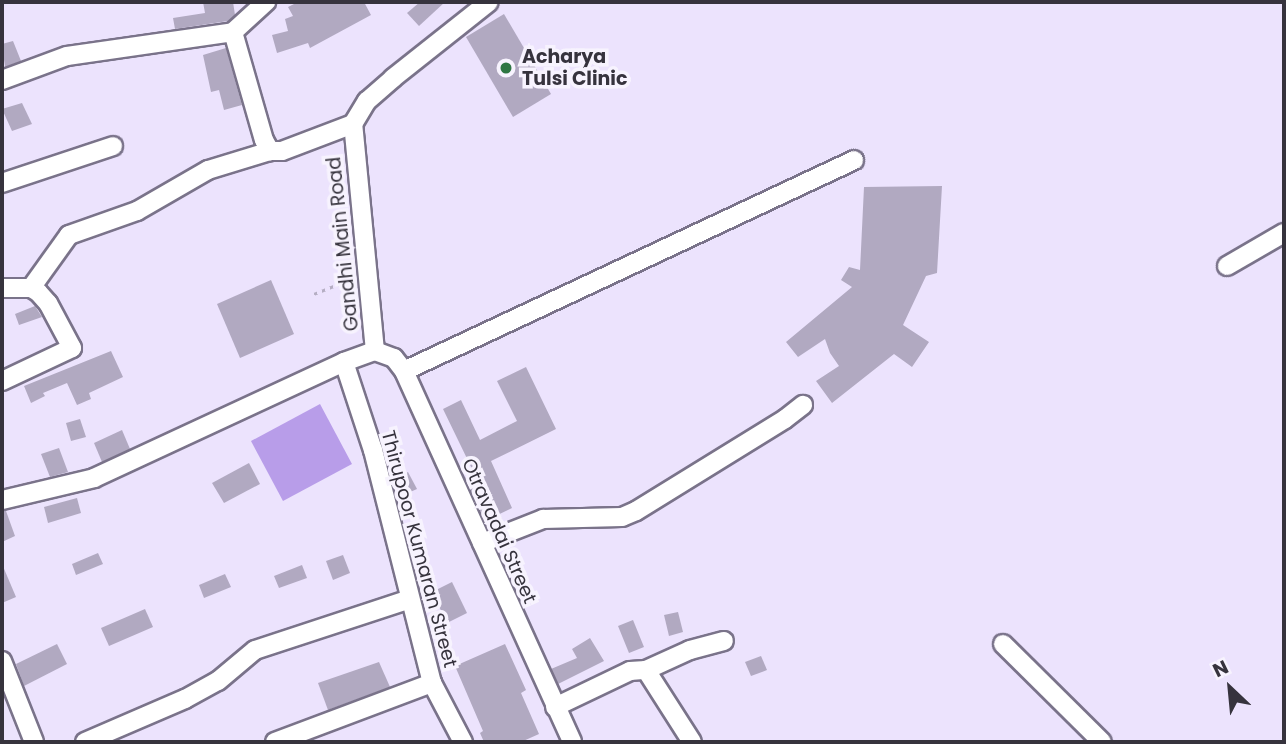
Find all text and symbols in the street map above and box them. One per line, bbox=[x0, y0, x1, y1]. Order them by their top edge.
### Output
place label: Acharya Tulsi Clinic bbox=[522, 46, 627, 90]
marker: Acharya Tulsi Clinic bbox=[496, 58, 516, 78]
street label: Gandhi Main Road bbox=[323, 156, 363, 332]
street label: Thirupoor Kumaran Street bbox=[376, 428, 462, 670]
street label: Otravadai Street bbox=[457, 455, 541, 607]
north arrow bbox=[1195, 653, 1265, 723]
text: N bbox=[1208, 653, 1233, 684]

